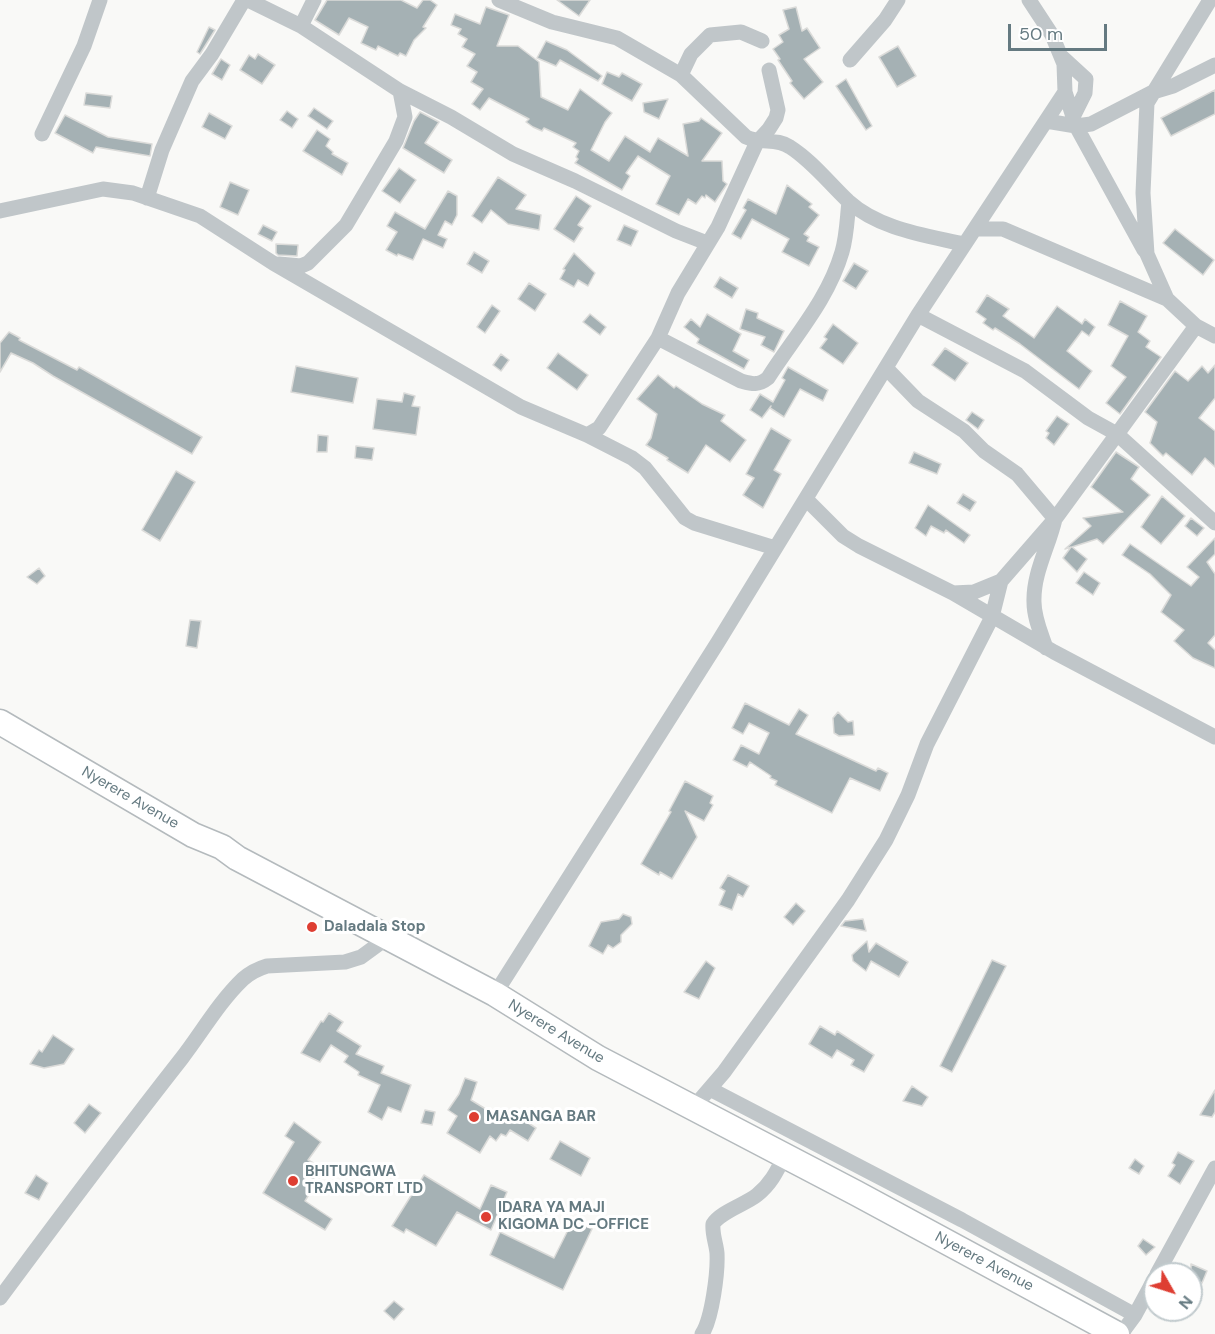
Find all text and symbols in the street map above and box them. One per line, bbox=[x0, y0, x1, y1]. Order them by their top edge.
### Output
scale bar bbox=[1011, 12, 1110, 50]
text: 50 m bbox=[1019, 22, 1063, 46]
street label: Nyerere Avenue bbox=[78, 763, 182, 833]
place label: Daladala Stop bbox=[324, 918, 425, 936]
marker: Daladala Stop bbox=[305, 920, 319, 934]
street label: Nyerere Avenue bbox=[505, 996, 607, 1068]
place label: MASANGA BAR bbox=[486, 1108, 596, 1126]
marker: MASANGA BAR bbox=[467, 1110, 481, 1124]
place label: BHITUNGWA TRANSPORT LTD bbox=[305, 1163, 423, 1198]
marker: BHITUNGWA TRANSPORT LTD bbox=[286, 1174, 300, 1188]
place label: IDARA YA MAJI KIGOMA DC -OFFICE bbox=[498, 1199, 649, 1234]
marker: IDARA YA MAJI KIGOMA DC -OFFICE bbox=[479, 1210, 493, 1224]
street label: Nyerere Avenue bbox=[932, 1228, 1036, 1296]
north arrow bbox=[1143, 1262, 1203, 1322]
text: N bbox=[1174, 1291, 1198, 1314]

